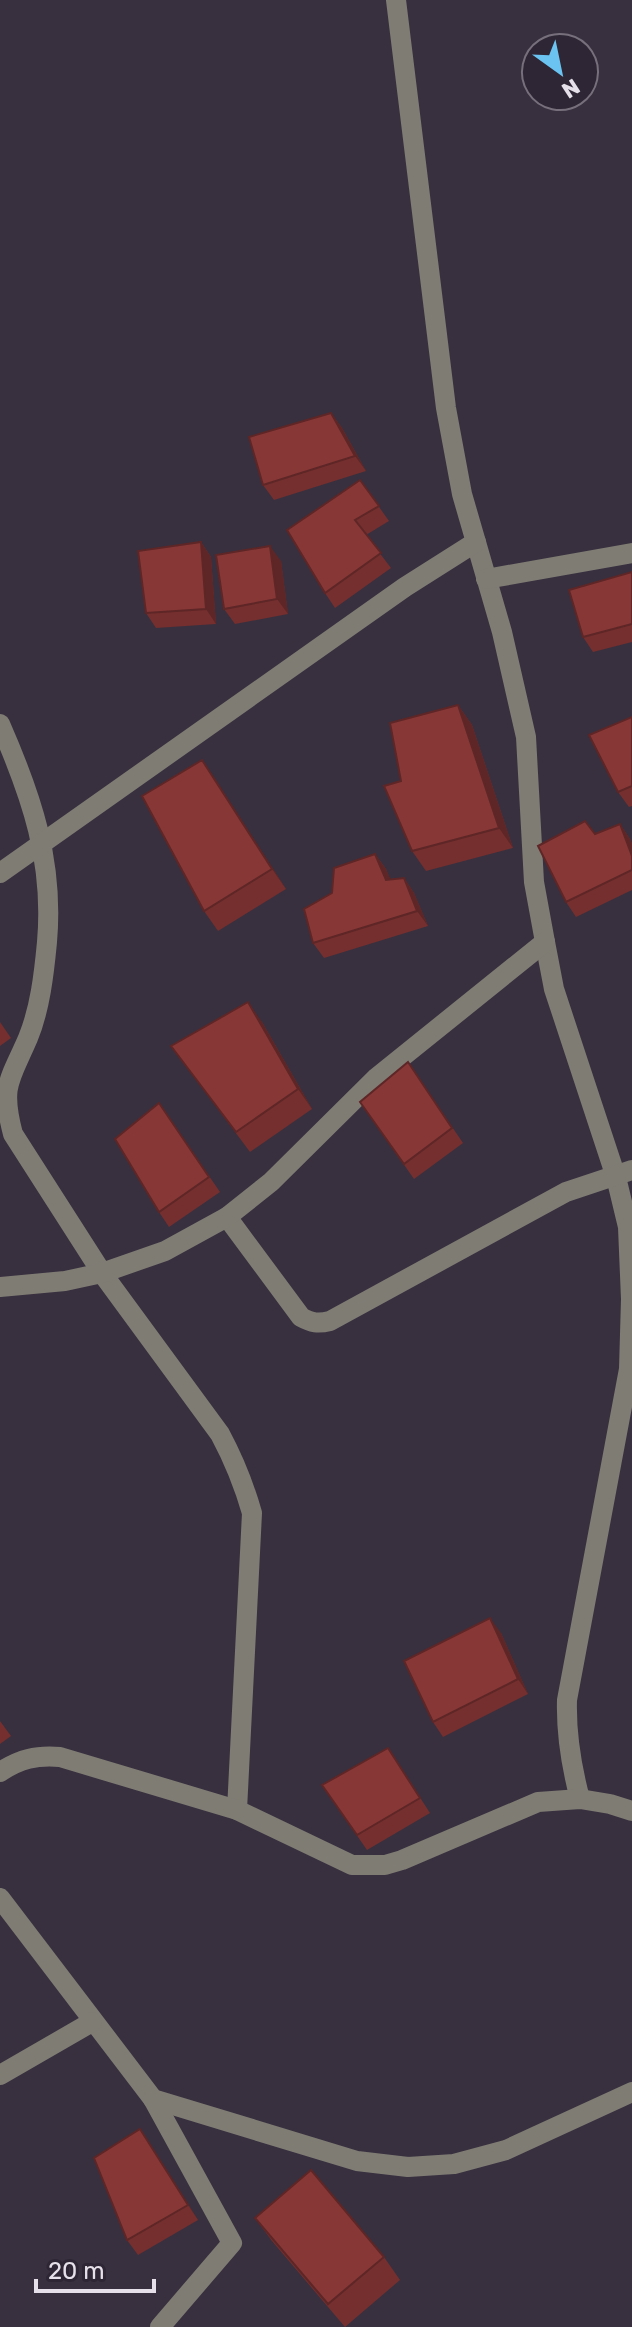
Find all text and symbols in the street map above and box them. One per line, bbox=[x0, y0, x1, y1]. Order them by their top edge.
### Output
north arrow bbox=[520, 32, 600, 112]
text: N bbox=[557, 73, 585, 104]
scale bar bbox=[36, 2243, 154, 2293]
text: 20 m bbox=[48, 2257, 105, 2285]

